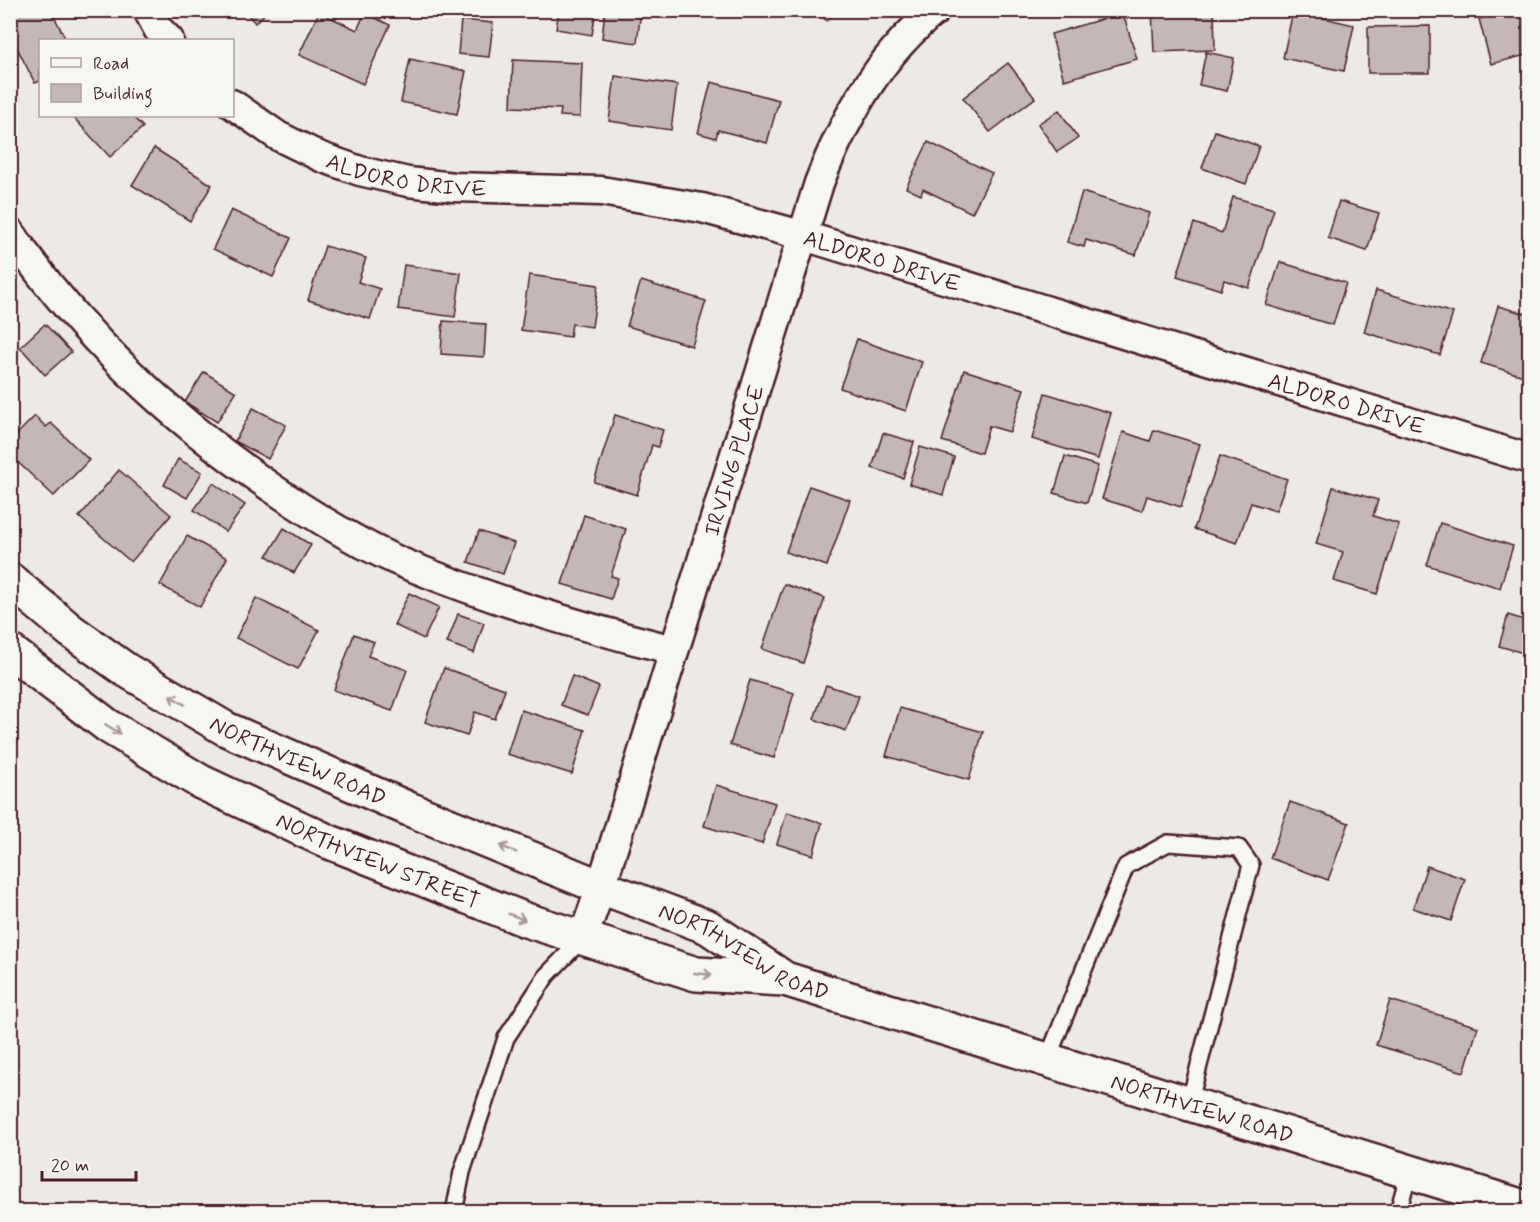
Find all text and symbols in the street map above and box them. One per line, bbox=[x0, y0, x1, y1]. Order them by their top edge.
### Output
legend bbox=[39, 39, 234, 117]
text: Road bbox=[93, 52, 129, 76]
text: Building bbox=[93, 82, 153, 108]
street label: ALDORO DRIVE bbox=[322, 148, 487, 204]
street label: ALDORO DRIVE bbox=[800, 225, 964, 299]
street label: ALDORO DRIVE bbox=[1264, 367, 1428, 442]
street label: IRVING PLACE bbox=[699, 382, 772, 540]
one-way arrow bbox=[169, 694, 186, 706]
street label: NORTHVIEW ROAD bbox=[204, 711, 390, 813]
one-way arrow bbox=[104, 723, 121, 735]
street label: NORTHVIEW STREET bbox=[271, 807, 484, 916]
one-way arrow bbox=[499, 843, 517, 854]
street label: NORTHVIEW ROAD bbox=[655, 898, 832, 1008]
one-way arrow bbox=[508, 912, 526, 923]
one-way arrow bbox=[693, 969, 713, 980]
street label: NORTHVIEW ROAD bbox=[1107, 1068, 1297, 1151]
scale bar bbox=[42, 1144, 136, 1182]
text: 20 m bbox=[51, 1154, 89, 1178]

